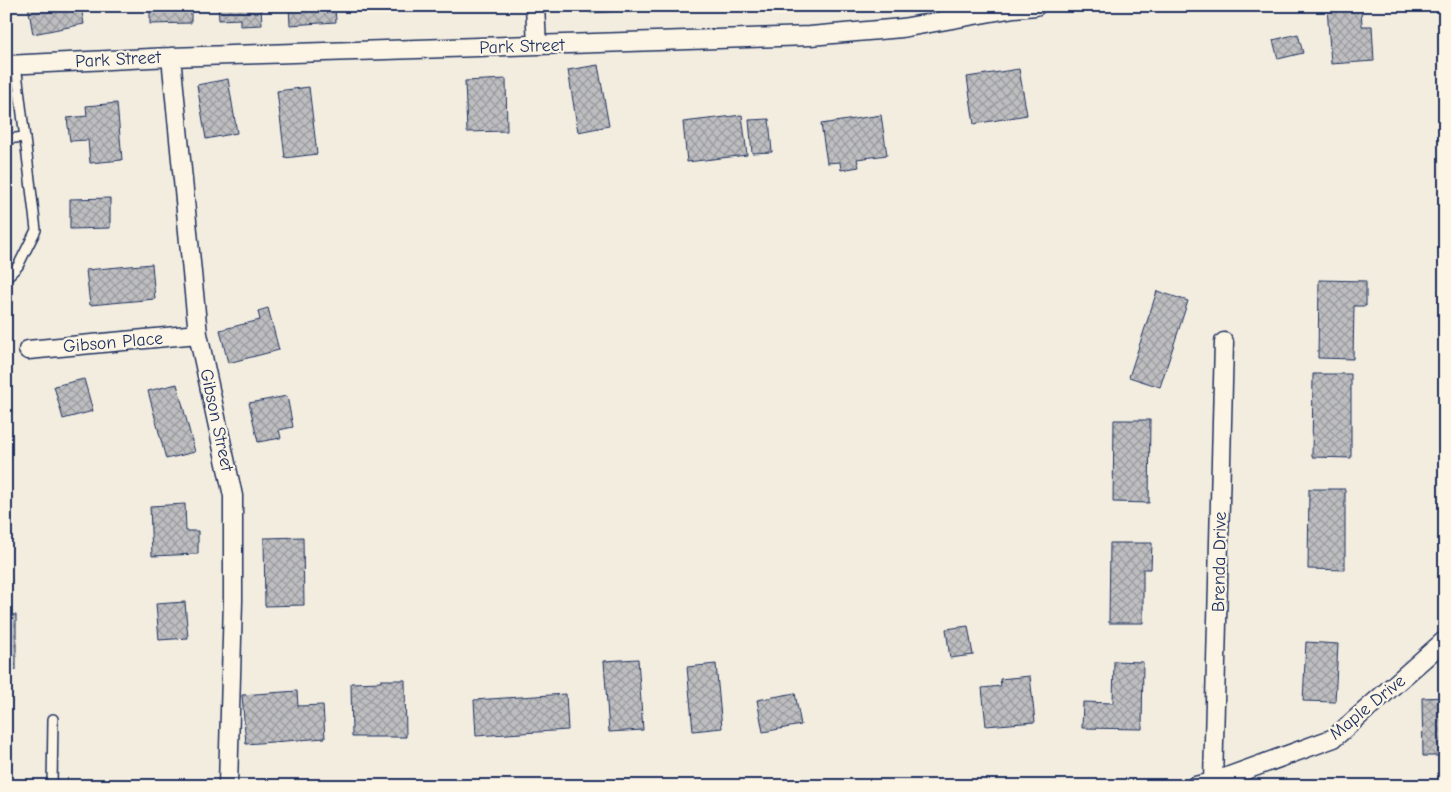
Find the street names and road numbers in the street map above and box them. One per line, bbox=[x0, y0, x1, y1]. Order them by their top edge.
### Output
street label: Park Street bbox=[479, 34, 566, 58]
street label: Park Street bbox=[75, 47, 162, 72]
street label: Gibson Place bbox=[62, 328, 164, 357]
street label: Gibson Street bbox=[195, 367, 238, 474]
street label: Brenda Drive bbox=[1208, 512, 1231, 612]
street label: Maple Drive bbox=[1325, 670, 1410, 744]

